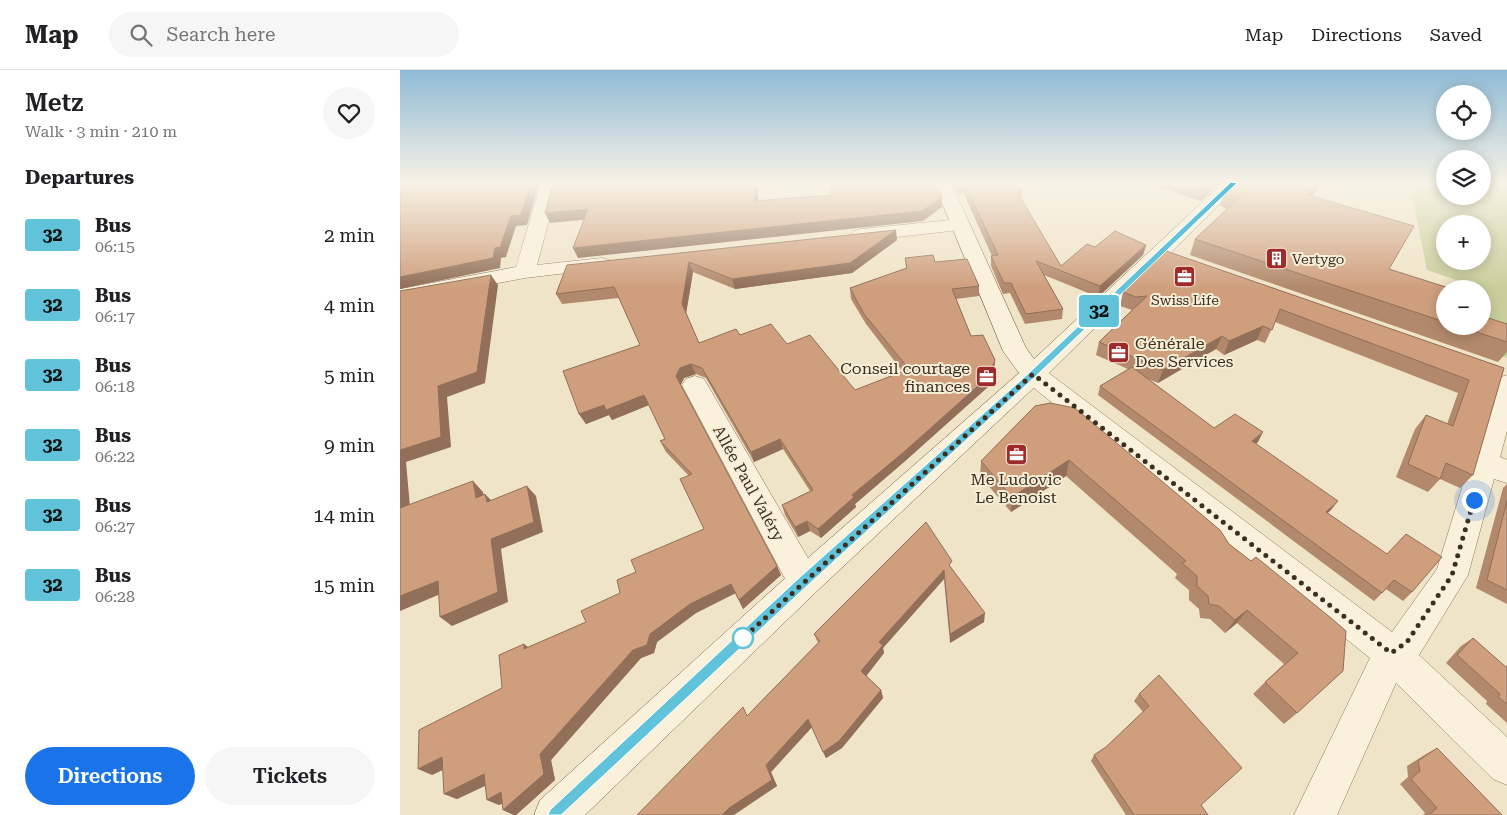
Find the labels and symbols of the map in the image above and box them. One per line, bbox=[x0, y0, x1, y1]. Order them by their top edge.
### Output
building icon: Vertygo bbox=[1264, 247, 1288, 271]
place label: Vertygo bbox=[1292, 251, 1344, 267]
office icon: Swiss Life bbox=[1173, 265, 1197, 289]
place label: Swiss Life bbox=[1151, 292, 1219, 308]
line badge: 32 bbox=[1076, 295, 1122, 327]
place label: Générale Des Services bbox=[1135, 334, 1234, 371]
office icon: Générale Des Services bbox=[1107, 340, 1131, 364]
place label: Conseil courtage finances bbox=[840, 359, 970, 396]
office icon: Conseil courtage finances bbox=[974, 365, 998, 389]
street label: Allée Paul Valéry bbox=[709, 422, 788, 545]
office icon: Me Ludovic Le Benoist bbox=[1004, 443, 1028, 467]
place label: Me Ludovic Le Benoist bbox=[971, 470, 1061, 507]
your location bbox=[1462, 488, 1487, 513]
unlabelled marker bbox=[732, 627, 754, 649]

